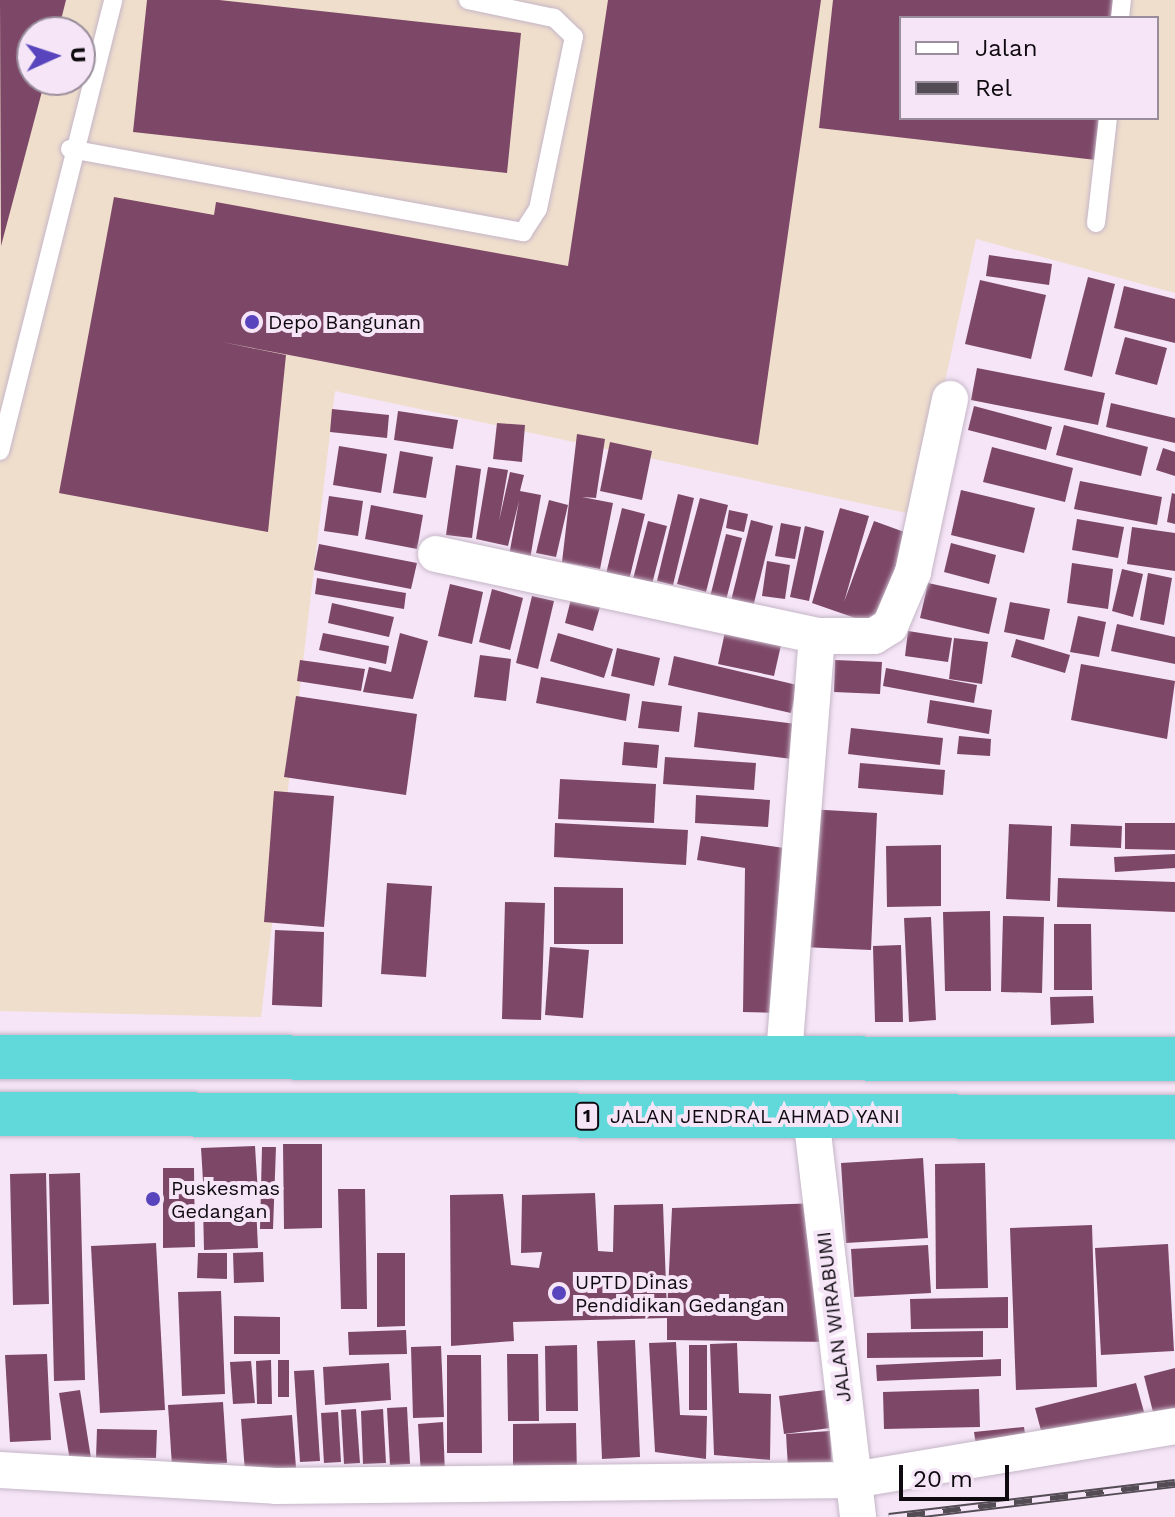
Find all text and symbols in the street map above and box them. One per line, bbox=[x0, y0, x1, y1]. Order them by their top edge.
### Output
north arrow bbox=[16, 16, 96, 96]
legend bbox=[899, 16, 1159, 120]
text: Jalan bbox=[975, 34, 1038, 62]
text: U bbox=[66, 46, 91, 63]
text: Rel bbox=[975, 74, 1012, 102]
place label: Depo Bangunan bbox=[268, 310, 421, 334]
marker: Depo Bangunan bbox=[243, 313, 261, 331]
road number: 1 bbox=[575, 1102, 599, 1130]
street label: JALAN JENDRAL AHMAD YANI bbox=[609, 1104, 901, 1128]
place label: Puskesmas Gedangan bbox=[171, 1176, 280, 1223]
marker: Puskesmas Gedangan bbox=[142, 1188, 164, 1210]
street label: JALAN WIRABUMI bbox=[812, 1230, 856, 1404]
place label: UPTD Dinas Pendidikan Gedangan bbox=[575, 1270, 785, 1317]
marker: UPTD Dinas Pendidikan Gedangan bbox=[550, 1284, 568, 1302]
scale bar bbox=[903, 1449, 1013, 1499]
text: 20 m bbox=[913, 1465, 973, 1493]

